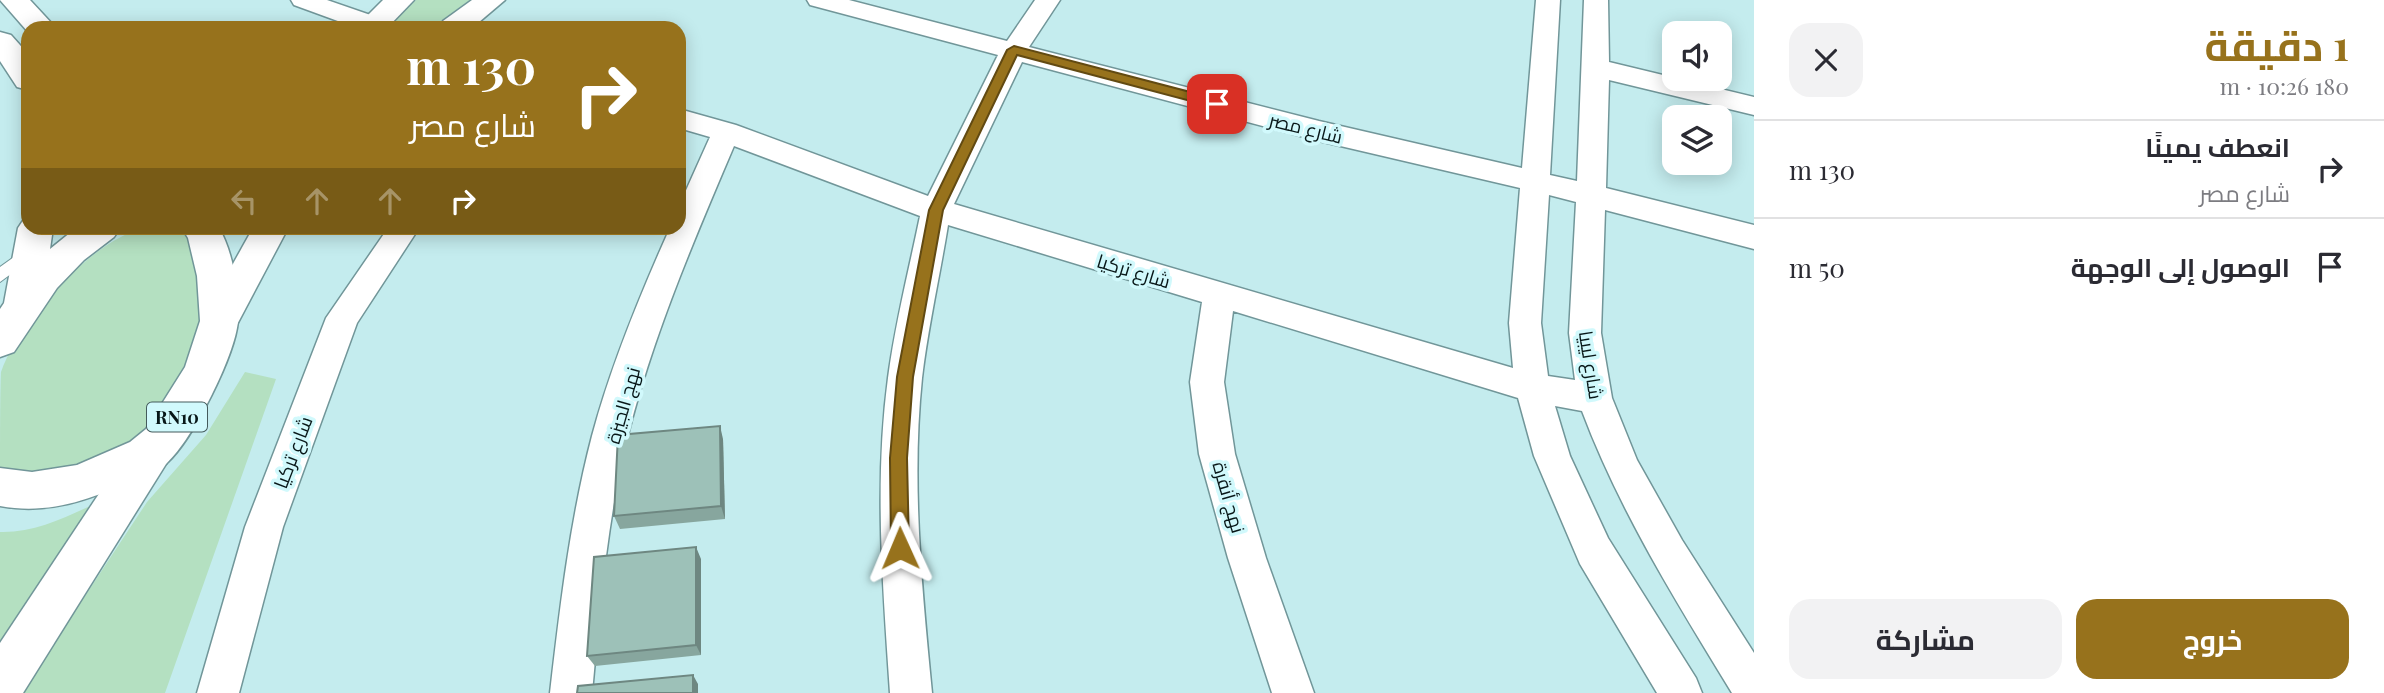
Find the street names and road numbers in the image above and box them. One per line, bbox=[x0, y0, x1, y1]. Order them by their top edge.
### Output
street label: شارع مصر bbox=[1265, 105, 1346, 151]
street label: شارع تركيا bbox=[1094, 247, 1174, 295]
street label: شارع ليبيا bbox=[1572, 329, 1610, 401]
street label: نهج الجيزة bbox=[599, 364, 647, 447]
road number: RN10 bbox=[147, 402, 207, 432]
street label: شارع تركيا bbox=[266, 412, 320, 493]
street label: نهج أنقرة bbox=[1205, 458, 1253, 536]

